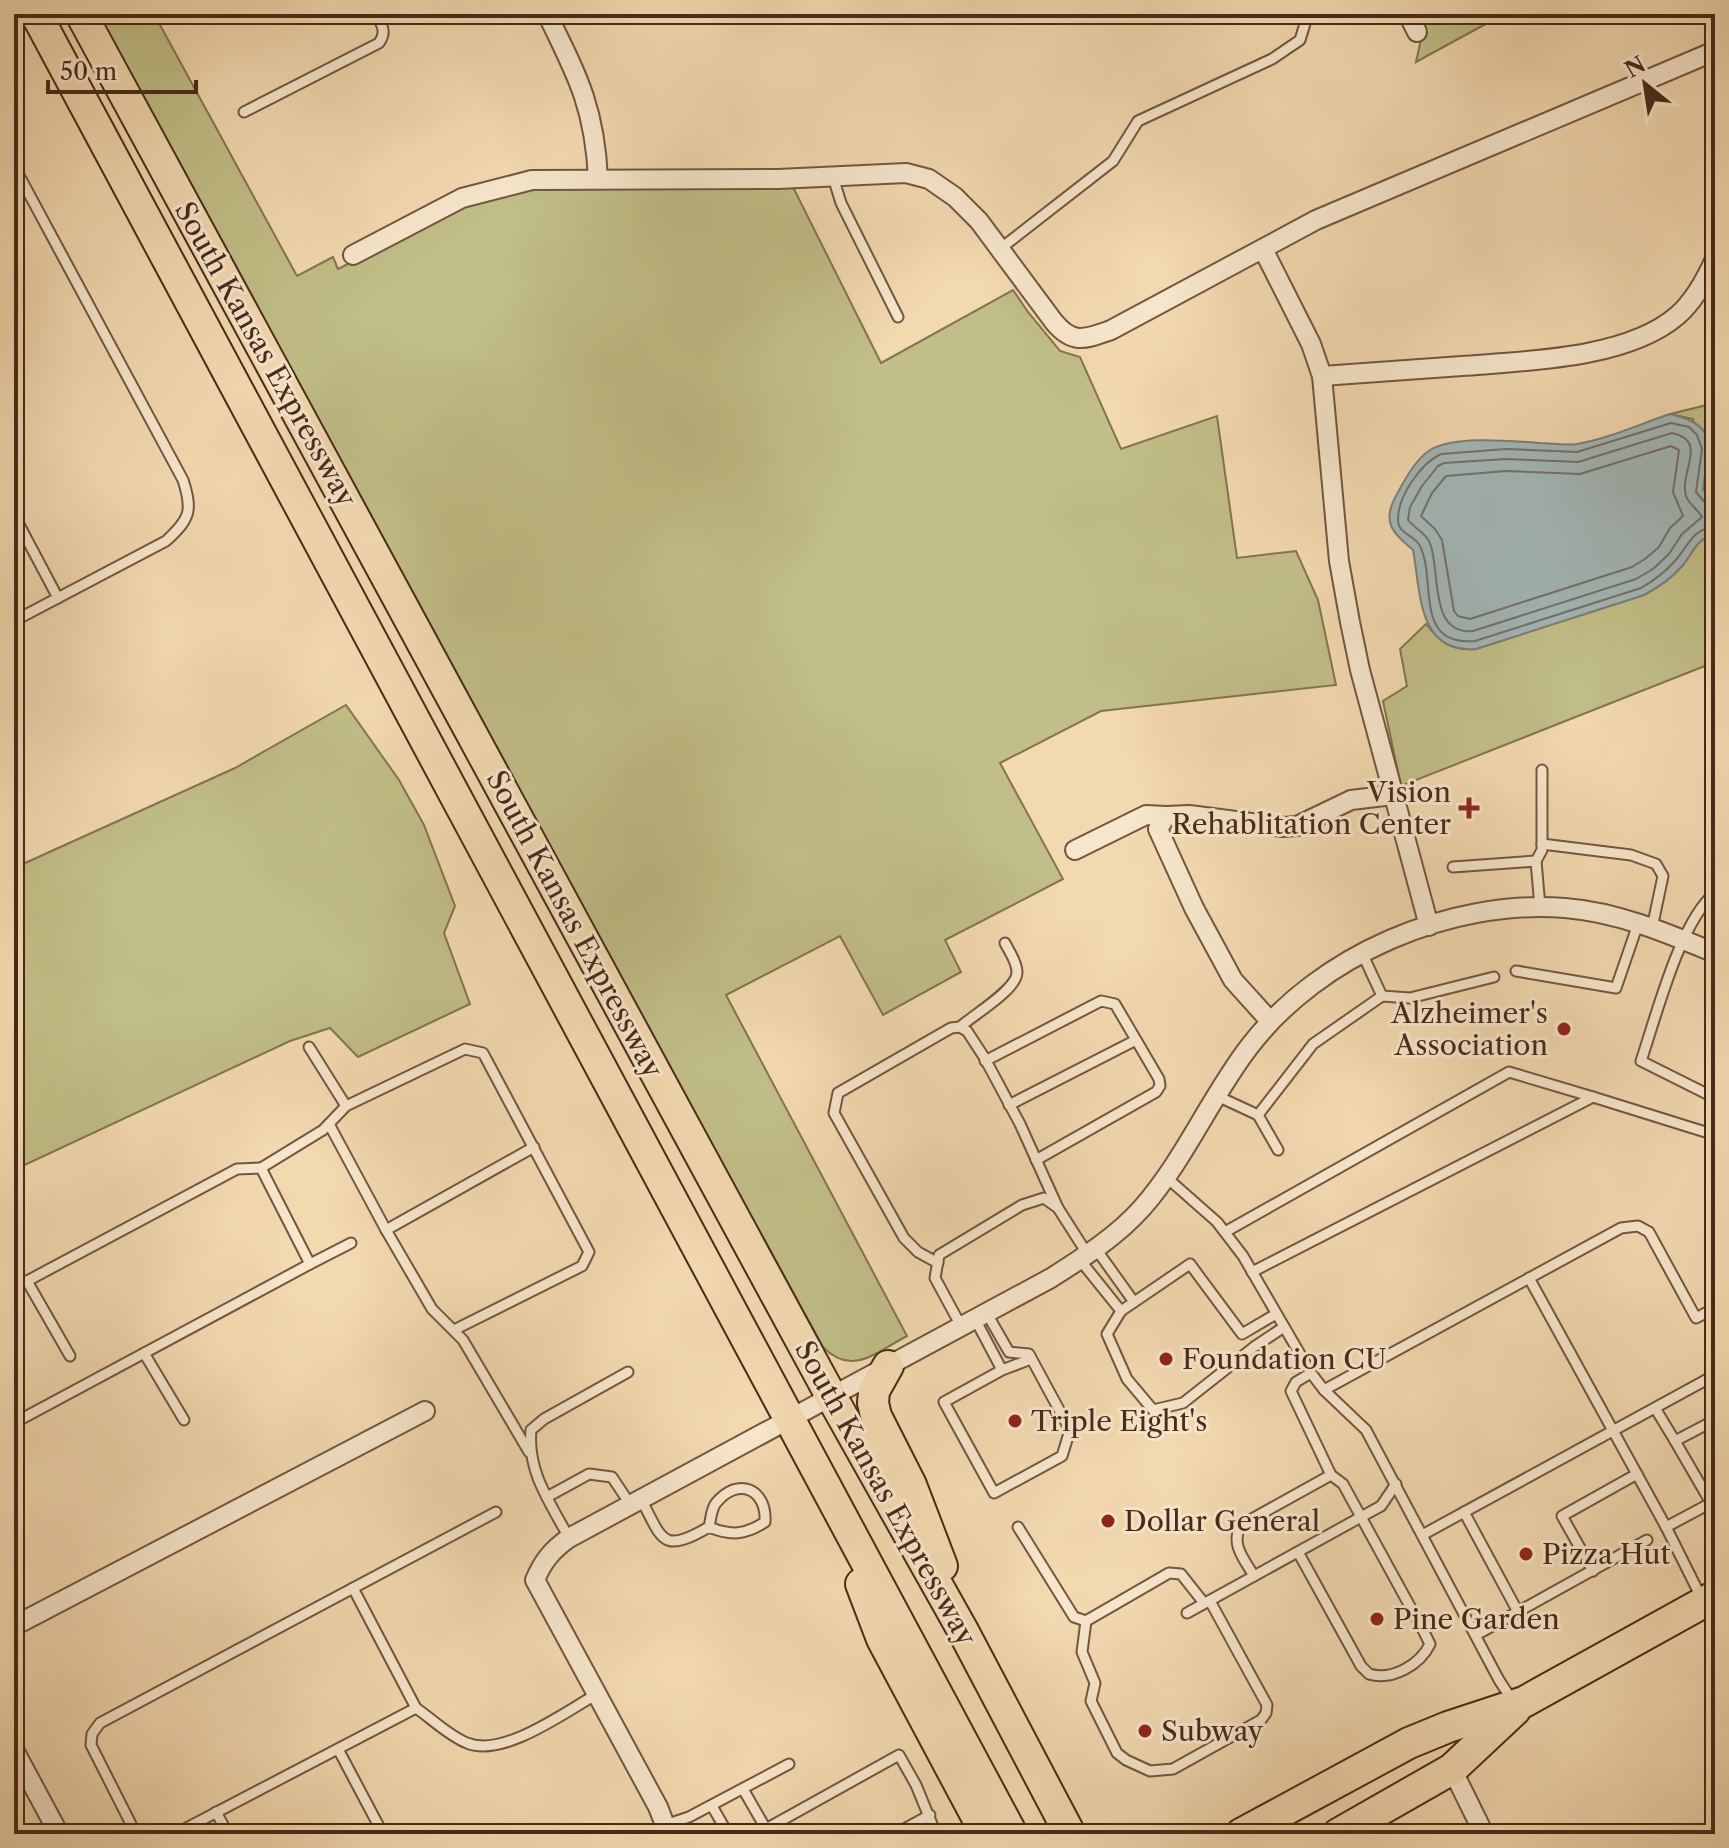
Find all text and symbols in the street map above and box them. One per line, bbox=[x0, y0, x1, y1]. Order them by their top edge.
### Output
scale bar bbox=[48, 44, 196, 94]
north arrow bbox=[1605, 44, 1685, 124]
text: N bbox=[1620, 51, 1650, 84]
text: 50 m bbox=[60, 57, 117, 86]
street label: South Kansas Expressway bbox=[168, 196, 364, 513]
street label: South Kansas Expressway bbox=[479, 765, 671, 1084]
place label: Vision Rehablitation Center bbox=[1172, 775, 1451, 841]
marker: Vision Rehablitation Center bbox=[1458, 797, 1480, 819]
place label: Alzheimer's Association bbox=[1390, 996, 1548, 1062]
marker: Alzheimer's Association bbox=[1555, 1020, 1573, 1038]
street label: South Kansas Expressway bbox=[788, 1335, 984, 1652]
place label: Foundation CU bbox=[1182, 1342, 1387, 1376]
marker: Foundation CU bbox=[1157, 1350, 1175, 1368]
place label: Triple Eight's bbox=[1031, 1404, 1207, 1438]
marker: Triple Eight's bbox=[1006, 1412, 1024, 1430]
place label: Dollar General bbox=[1124, 1504, 1320, 1538]
marker: Dollar General bbox=[1099, 1512, 1117, 1530]
place label: Pizza Hut bbox=[1542, 1537, 1671, 1571]
marker: Pizza Hut bbox=[1517, 1545, 1535, 1563]
place label: Pine Garden bbox=[1393, 1602, 1560, 1636]
marker: Pine Garden bbox=[1368, 1610, 1386, 1628]
place label: Subway bbox=[1161, 1714, 1264, 1748]
marker: Subway bbox=[1136, 1722, 1154, 1740]

